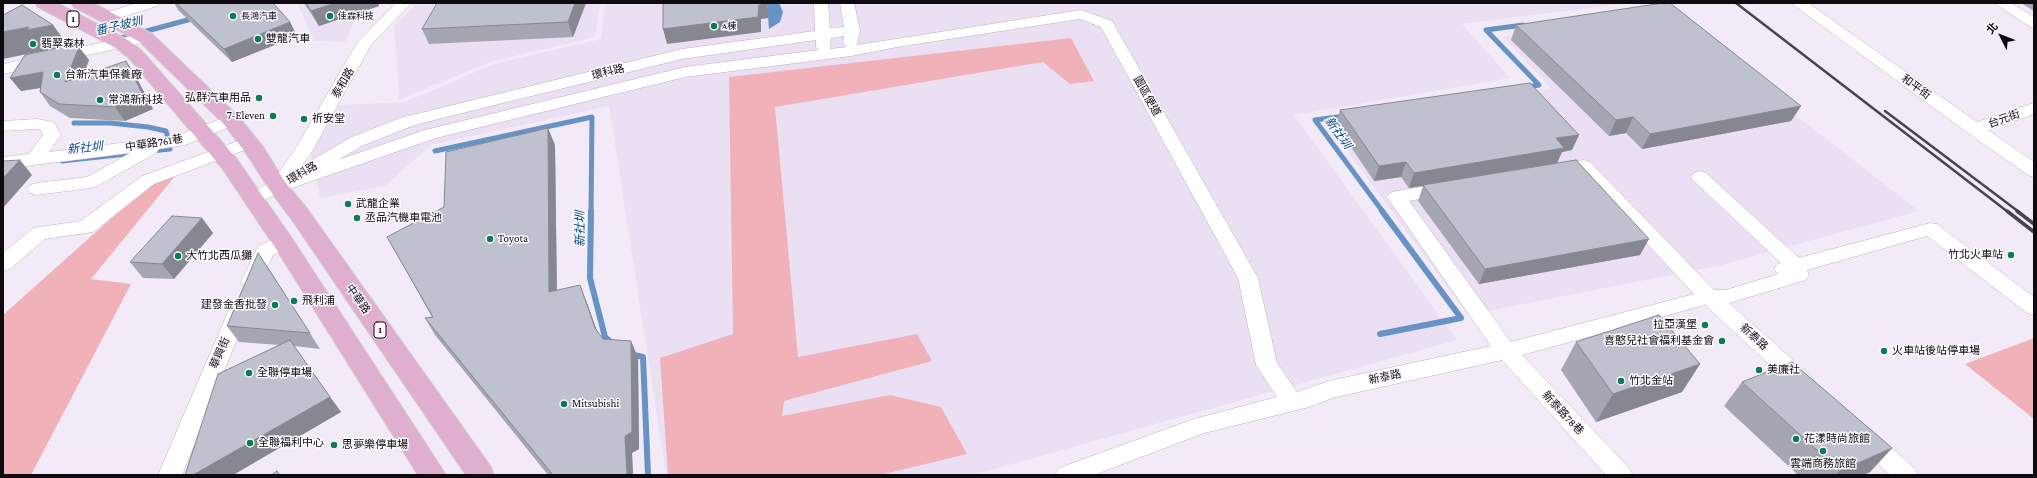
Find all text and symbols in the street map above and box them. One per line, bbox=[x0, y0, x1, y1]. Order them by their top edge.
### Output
road number: 1 bbox=[67, 11, 79, 27]
marker: 長鴻汽車 bbox=[228, 11, 238, 21]
place label: 長鴻汽車 bbox=[241, 11, 277, 21]
marker: 佳霖科技 bbox=[325, 11, 335, 21]
place label: 佳霖科技 bbox=[338, 11, 374, 21]
water label: 番子坡圳 bbox=[94, 14, 144, 38]
north arrow bbox=[1981, 16, 2021, 56]
text: 北 bbox=[1984, 20, 2000, 36]
marker: A棟 bbox=[709, 21, 719, 31]
place label: A棟 bbox=[722, 21, 736, 31]
place label: 雙龍汽車 bbox=[266, 32, 310, 46]
marker: 雙龍汽車 bbox=[253, 34, 263, 44]
place label: 翡翠森林 bbox=[41, 37, 85, 51]
marker: 翡翠森林 bbox=[28, 39, 38, 49]
street label: 環科路 bbox=[590, 62, 626, 82]
street label: 泰和路 bbox=[329, 65, 357, 101]
place label: 台新汽車保養廠 bbox=[65, 68, 142, 82]
marker: 台新汽車保養廠 bbox=[52, 70, 62, 80]
street label: 和平街 bbox=[1899, 72, 1933, 102]
street label: 園區便道 bbox=[1131, 74, 1163, 118]
place label: 弘群汽車用品 bbox=[185, 91, 251, 105]
place label: 常鴻新科技 bbox=[108, 93, 163, 107]
marker: 弘群汽車用品 bbox=[254, 93, 264, 103]
marker: 常鴻新科技 bbox=[95, 95, 105, 105]
street label: 台元街 bbox=[1986, 107, 2022, 131]
place label: 7-Eleven bbox=[227, 109, 265, 123]
marker: 7-Eleven bbox=[268, 111, 278, 121]
place label: 祈安堂 bbox=[312, 112, 345, 126]
marker: 祈安堂 bbox=[299, 114, 309, 124]
water label: 新社圳 bbox=[1322, 114, 1354, 152]
street label: 中華路761巷 bbox=[124, 132, 184, 154]
water label: 新社圳 bbox=[66, 139, 104, 157]
street label: 環科路 bbox=[284, 159, 320, 187]
place label: 武龍企業 bbox=[356, 197, 400, 211]
marker: 武龍企業 bbox=[343, 199, 353, 209]
place label: 丞品汽機車電池 bbox=[365, 211, 442, 225]
water label: 新社圳 bbox=[573, 211, 587, 247]
marker: 丞品汽機車電池 bbox=[352, 213, 362, 223]
place label: Toyota bbox=[498, 232, 528, 246]
marker: Toyota bbox=[485, 234, 495, 244]
place label: 竹北火車站 bbox=[1948, 248, 2003, 262]
place label: 大竹北西瓜攤 bbox=[186, 249, 252, 263]
marker: 竹北火車站 bbox=[2006, 250, 2016, 260]
marker: 大竹北西瓜攤 bbox=[173, 251, 183, 261]
street label: 中華路 bbox=[343, 282, 373, 316]
place label: 飛利浦 bbox=[302, 294, 335, 308]
marker: 飛利浦 bbox=[289, 296, 299, 306]
place label: 建發金香批發 bbox=[201, 298, 267, 312]
marker: 建發金香批發 bbox=[270, 300, 280, 310]
place label: 拉亞漢堡 bbox=[1653, 318, 1697, 332]
marker: 拉亞漢堡 bbox=[1700, 320, 1710, 330]
street label: 新泰路 bbox=[1737, 321, 1771, 353]
road number: 1 bbox=[374, 322, 386, 338]
place label: 喜憨兒社會福利基金會 bbox=[1604, 334, 1714, 348]
street label: 華興街 bbox=[207, 335, 233, 371]
marker: 喜憨兒社會福利基金會 bbox=[1717, 336, 1727, 346]
place label: 火車站後站停車場 bbox=[1892, 344, 1980, 358]
marker: 火車站後站停車場 bbox=[1879, 346, 1889, 356]
place label: 美廉社 bbox=[1767, 363, 1800, 377]
marker: 美廉社 bbox=[1754, 365, 1764, 375]
place label: 全聯停車場 bbox=[257, 366, 312, 380]
street label: 新泰路 bbox=[1367, 367, 1403, 387]
marker: 全聯停車場 bbox=[244, 368, 254, 378]
place label: 竹北金站 bbox=[1629, 374, 1673, 388]
marker: 竹北金站 bbox=[1616, 376, 1626, 386]
street label: 新泰路78巷 bbox=[1539, 388, 1587, 438]
place label: Mitsubishi bbox=[572, 397, 619, 411]
marker: Mitsubishi bbox=[559, 399, 569, 409]
place label: 花漾時尚旅館 bbox=[1804, 432, 1870, 446]
marker: 花漾時尚旅館 bbox=[1791, 434, 1801, 444]
place label: 全聯福利中心 bbox=[258, 436, 324, 450]
marker: 全聯福利中心 bbox=[245, 438, 255, 448]
place label: 思夢樂停車場 bbox=[342, 438, 408, 452]
marker: 思夢樂停車場 bbox=[329, 440, 339, 450]
marker: 雲端商務旅館 bbox=[1818, 446, 1828, 456]
place label: 雲端商務旅館 bbox=[1790, 457, 1856, 471]

